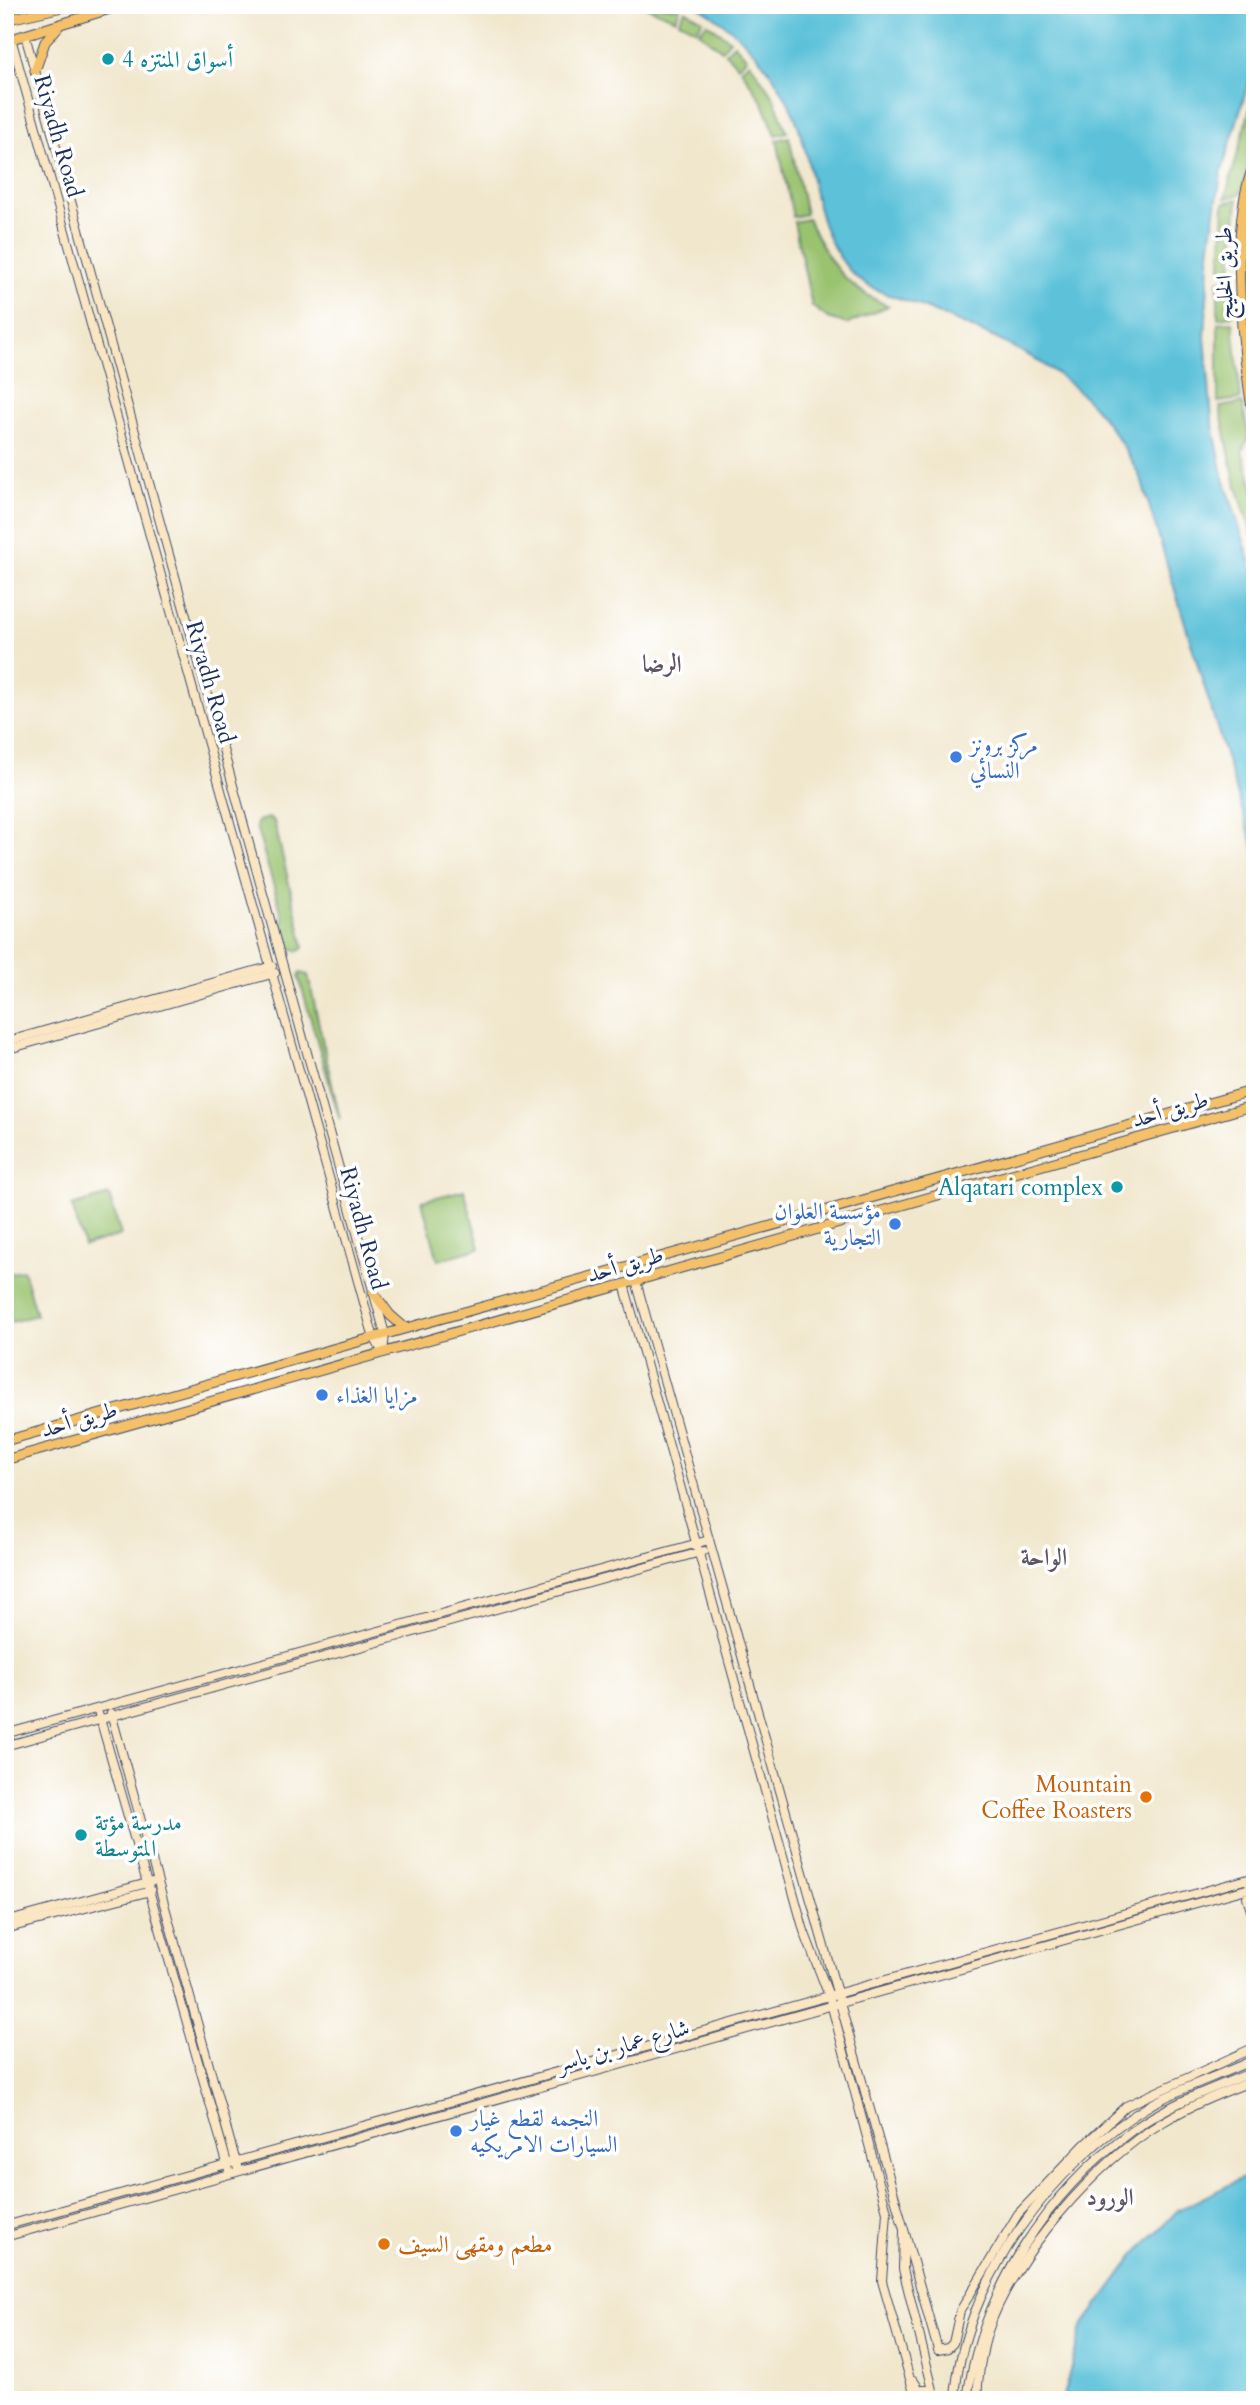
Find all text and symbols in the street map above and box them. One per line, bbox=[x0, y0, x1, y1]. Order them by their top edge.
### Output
place label: أسواق المنتزه 4 bbox=[122, 43, 234, 75]
marker: أسواق المنتزه 4 bbox=[100, 51, 116, 67]
street label: Riyadh Road bbox=[26, 71, 91, 202]
street label: طريق الخليج bbox=[1208, 226, 1246, 320]
street label: Riyadh Road bbox=[178, 617, 243, 748]
district label: الرضا bbox=[642, 648, 682, 681]
place label: مركز برونز النسائي bbox=[968, 729, 1038, 789]
marker: مركز برونز النسائي bbox=[948, 749, 964, 765]
street label: طريق أحد bbox=[1128, 1083, 1212, 1135]
street label: Riyadh Road bbox=[332, 1163, 395, 1294]
place label: Alqatari complex bbox=[938, 1172, 1104, 1203]
marker: Alqatari complex bbox=[1109, 1179, 1125, 1195]
place label: مؤسسة العلوان التجارية bbox=[774, 1196, 881, 1253]
marker: مؤسسة العلوان التجارية bbox=[887, 1216, 903, 1232]
street label: طريق أحد bbox=[583, 1238, 667, 1290]
place label: مزايا الغذاء bbox=[336, 1380, 418, 1411]
marker: مزايا الغذاء bbox=[314, 1387, 330, 1403]
street label: طريق أحد bbox=[37, 1393, 121, 1445]
district label: الواحة bbox=[1021, 1541, 1067, 1574]
place label: Mountain Coffee Roasters bbox=[981, 1769, 1132, 1826]
marker: Mountain Coffee Roasters bbox=[1138, 1789, 1154, 1805]
place label: مدرسة مؤتة المتوسطة bbox=[95, 1807, 182, 1864]
marker: مدرسة مؤتة المتوسطة bbox=[73, 1827, 89, 1843]
street label: شارع عمار بن ياسر bbox=[551, 2012, 694, 2084]
place label: النجمه لقطع غيار السيارات الامريكيه bbox=[468, 2103, 617, 2160]
marker: النجمه لقطع غيار السيارات الامريكيه bbox=[448, 2123, 464, 2139]
district label: الورود bbox=[1086, 2181, 1134, 2214]
place label: مطعم ومقهى السيف bbox=[398, 2229, 552, 2266]
marker: مطعم ومقهى السيف bbox=[376, 2236, 392, 2252]

